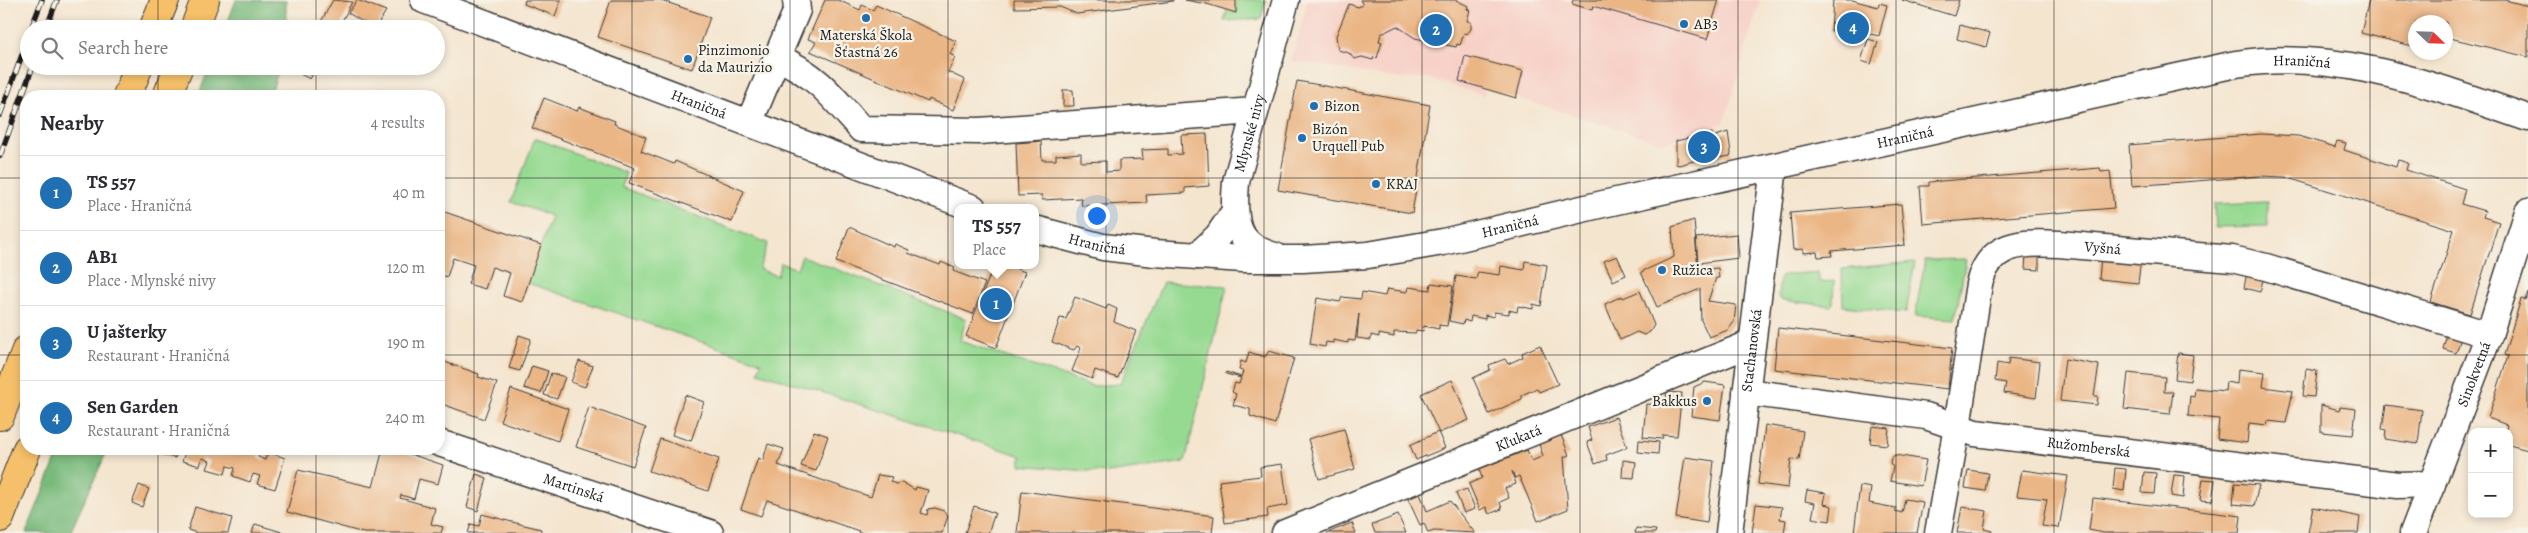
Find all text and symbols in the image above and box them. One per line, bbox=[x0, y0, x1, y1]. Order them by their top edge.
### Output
pin: 4 bbox=[1837, 9, 1869, 47]
pin: 2 bbox=[1420, 11, 1452, 49]
marker: Materská Škola Šťastná 26 bbox=[860, 12, 872, 24]
place label: AB3 bbox=[1693, 14, 1718, 34]
north arrow bbox=[2408, 15, 2453, 60]
marker: AB3 bbox=[1678, 18, 1690, 30]
search box bbox=[20, 20, 445, 75]
place label: Materská Škola Šťastná 26 bbox=[819, 25, 913, 62]
icon: search bbox=[38, 34, 66, 62]
text: Search here bbox=[78, 35, 168, 61]
place label: Pinzimonio da Maurizio bbox=[698, 40, 772, 77]
street label: Hraničná bbox=[2273, 50, 2332, 73]
marker: Pinzimonio da Maurizio bbox=[682, 53, 694, 65]
street label: Hraničná bbox=[668, 85, 730, 124]
street label: Mlynské nivy bbox=[1229, 92, 1270, 174]
place label: Bizon bbox=[1324, 96, 1360, 116]
marker: Bizon bbox=[1308, 100, 1320, 112]
text: Nearby bbox=[40, 109, 103, 137]
text: 4 results bbox=[371, 112, 425, 134]
place label: Bizón Urquell Pub bbox=[1312, 119, 1385, 156]
street label: Hraničná bbox=[1875, 121, 1936, 153]
pin: 3 bbox=[1688, 128, 1720, 166]
marker: Bizón Urquell Pub bbox=[1296, 132, 1308, 144]
text: TS 557 bbox=[87, 169, 136, 195]
place label: KRAJ bbox=[1386, 174, 1418, 194]
marker: KRAJ bbox=[1370, 178, 1382, 190]
text: 1 bbox=[53, 182, 59, 204]
text: 40 m bbox=[393, 182, 425, 204]
text: Place · Hraničná bbox=[87, 195, 192, 217]
your location bbox=[1084, 203, 1110, 229]
popup bbox=[954, 204, 1039, 269]
street label: Hraničná bbox=[1480, 210, 1540, 243]
text: TS 557 bbox=[972, 213, 1021, 239]
street label: Hraničná bbox=[1066, 228, 1127, 260]
street label: Vyšná bbox=[2083, 236, 2122, 259]
text: Place bbox=[972, 239, 1006, 261]
text: AB1 bbox=[87, 244, 118, 270]
text: 2 bbox=[52, 257, 60, 279]
text: 120 m bbox=[387, 257, 425, 279]
place label: Ružica bbox=[1672, 260, 1713, 280]
marker: Ružica bbox=[1656, 264, 1668, 276]
text: Place · Mlynské nivy bbox=[87, 270, 216, 292]
pin: 1 bbox=[980, 285, 1012, 323]
street label: Stachanovská bbox=[1736, 308, 1766, 393]
text: U jašterky bbox=[87, 319, 166, 345]
text: 3 bbox=[53, 332, 59, 354]
text: 190 m bbox=[387, 332, 425, 354]
street label: Sinokvetná bbox=[2452, 339, 2496, 410]
text: Restaurant · Hraničná bbox=[87, 345, 230, 367]
place label: Bakkus bbox=[1652, 391, 1697, 411]
text: Sen Garden bbox=[87, 394, 178, 420]
marker: Bakkus bbox=[1701, 395, 1713, 407]
text: 4 bbox=[52, 407, 60, 429]
text: 240 m bbox=[385, 407, 425, 429]
text: Restaurant · Hraničná bbox=[87, 420, 230, 442]
street label: Kľukatá bbox=[1492, 420, 1545, 456]
map controls bbox=[2468, 428, 2513, 518]
button: + bbox=[2468, 428, 2513, 473]
street label: Ružomberská bbox=[2046, 432, 2132, 462]
street label: Martinská bbox=[541, 468, 607, 507]
button: − bbox=[2468, 473, 2513, 518]

